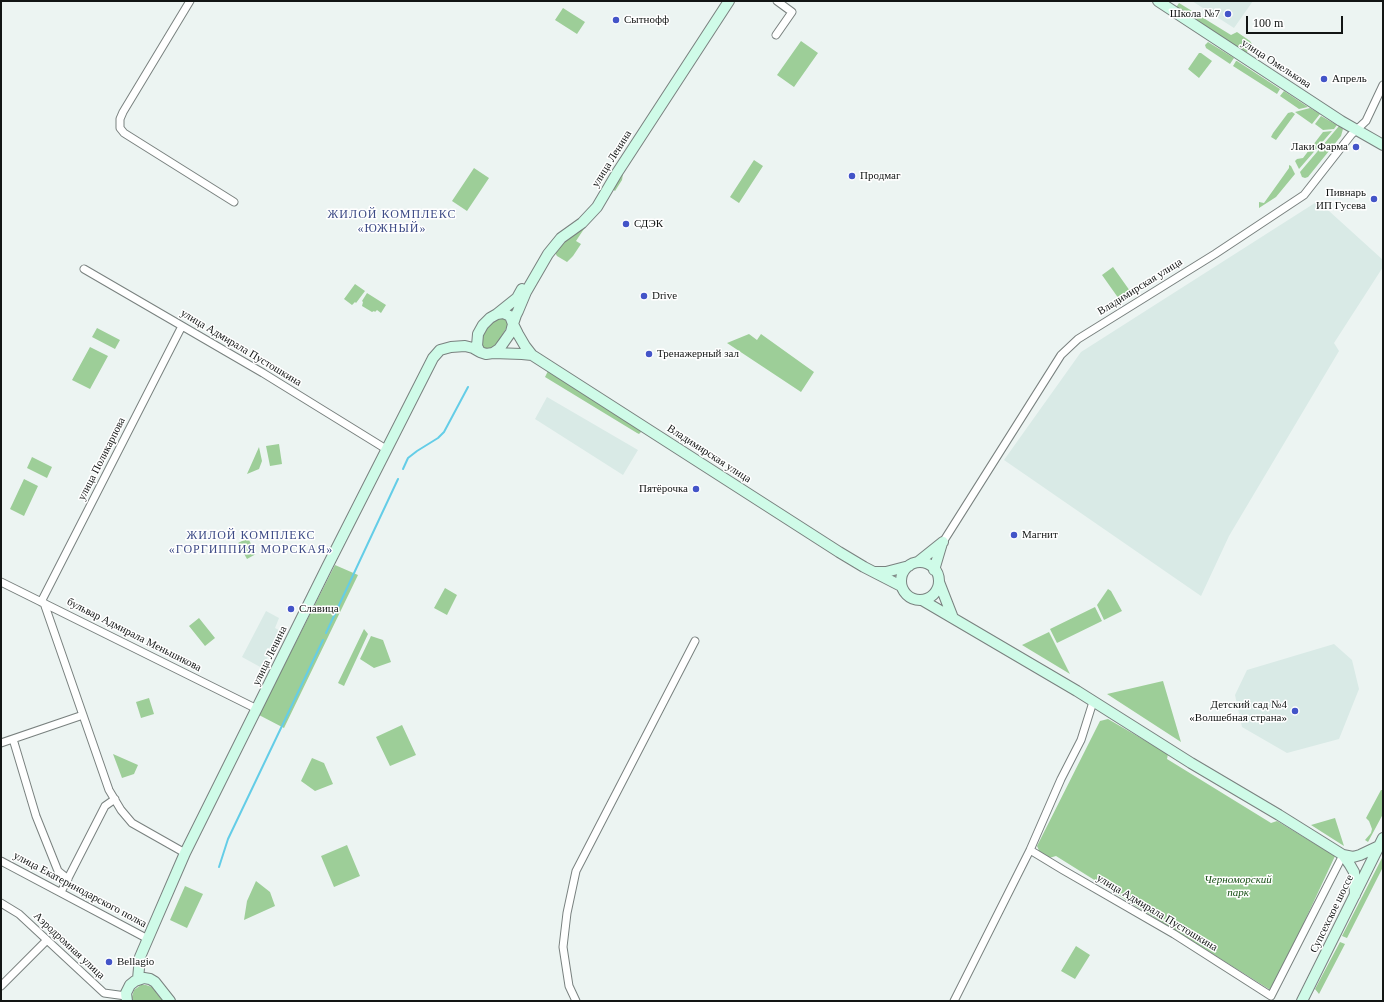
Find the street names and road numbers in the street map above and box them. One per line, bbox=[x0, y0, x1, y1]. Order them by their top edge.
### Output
street label: улица Омелькова bbox=[1239, 37, 1313, 91]
street label: улица Ленина bbox=[589, 128, 635, 190]
street label: Владимирская улица bbox=[1095, 256, 1185, 318]
street label: улица Адмирала Пустошкина bbox=[178, 307, 304, 389]
street label: улица Поликарпова bbox=[75, 415, 129, 503]
street label: Владимирская улица bbox=[665, 422, 753, 486]
street label: бульвар Адмирала Меньшикова bbox=[65, 595, 203, 675]
street label: улица Ленина bbox=[250, 624, 290, 688]
street label: улица Екатеринодарского полка bbox=[11, 849, 149, 931]
street label: улица Адмирала Пустошкина bbox=[1094, 872, 1220, 954]
street label: Супсехское шоссе bbox=[1307, 873, 1357, 955]
street label: Аэродромная улица bbox=[31, 910, 107, 982]

